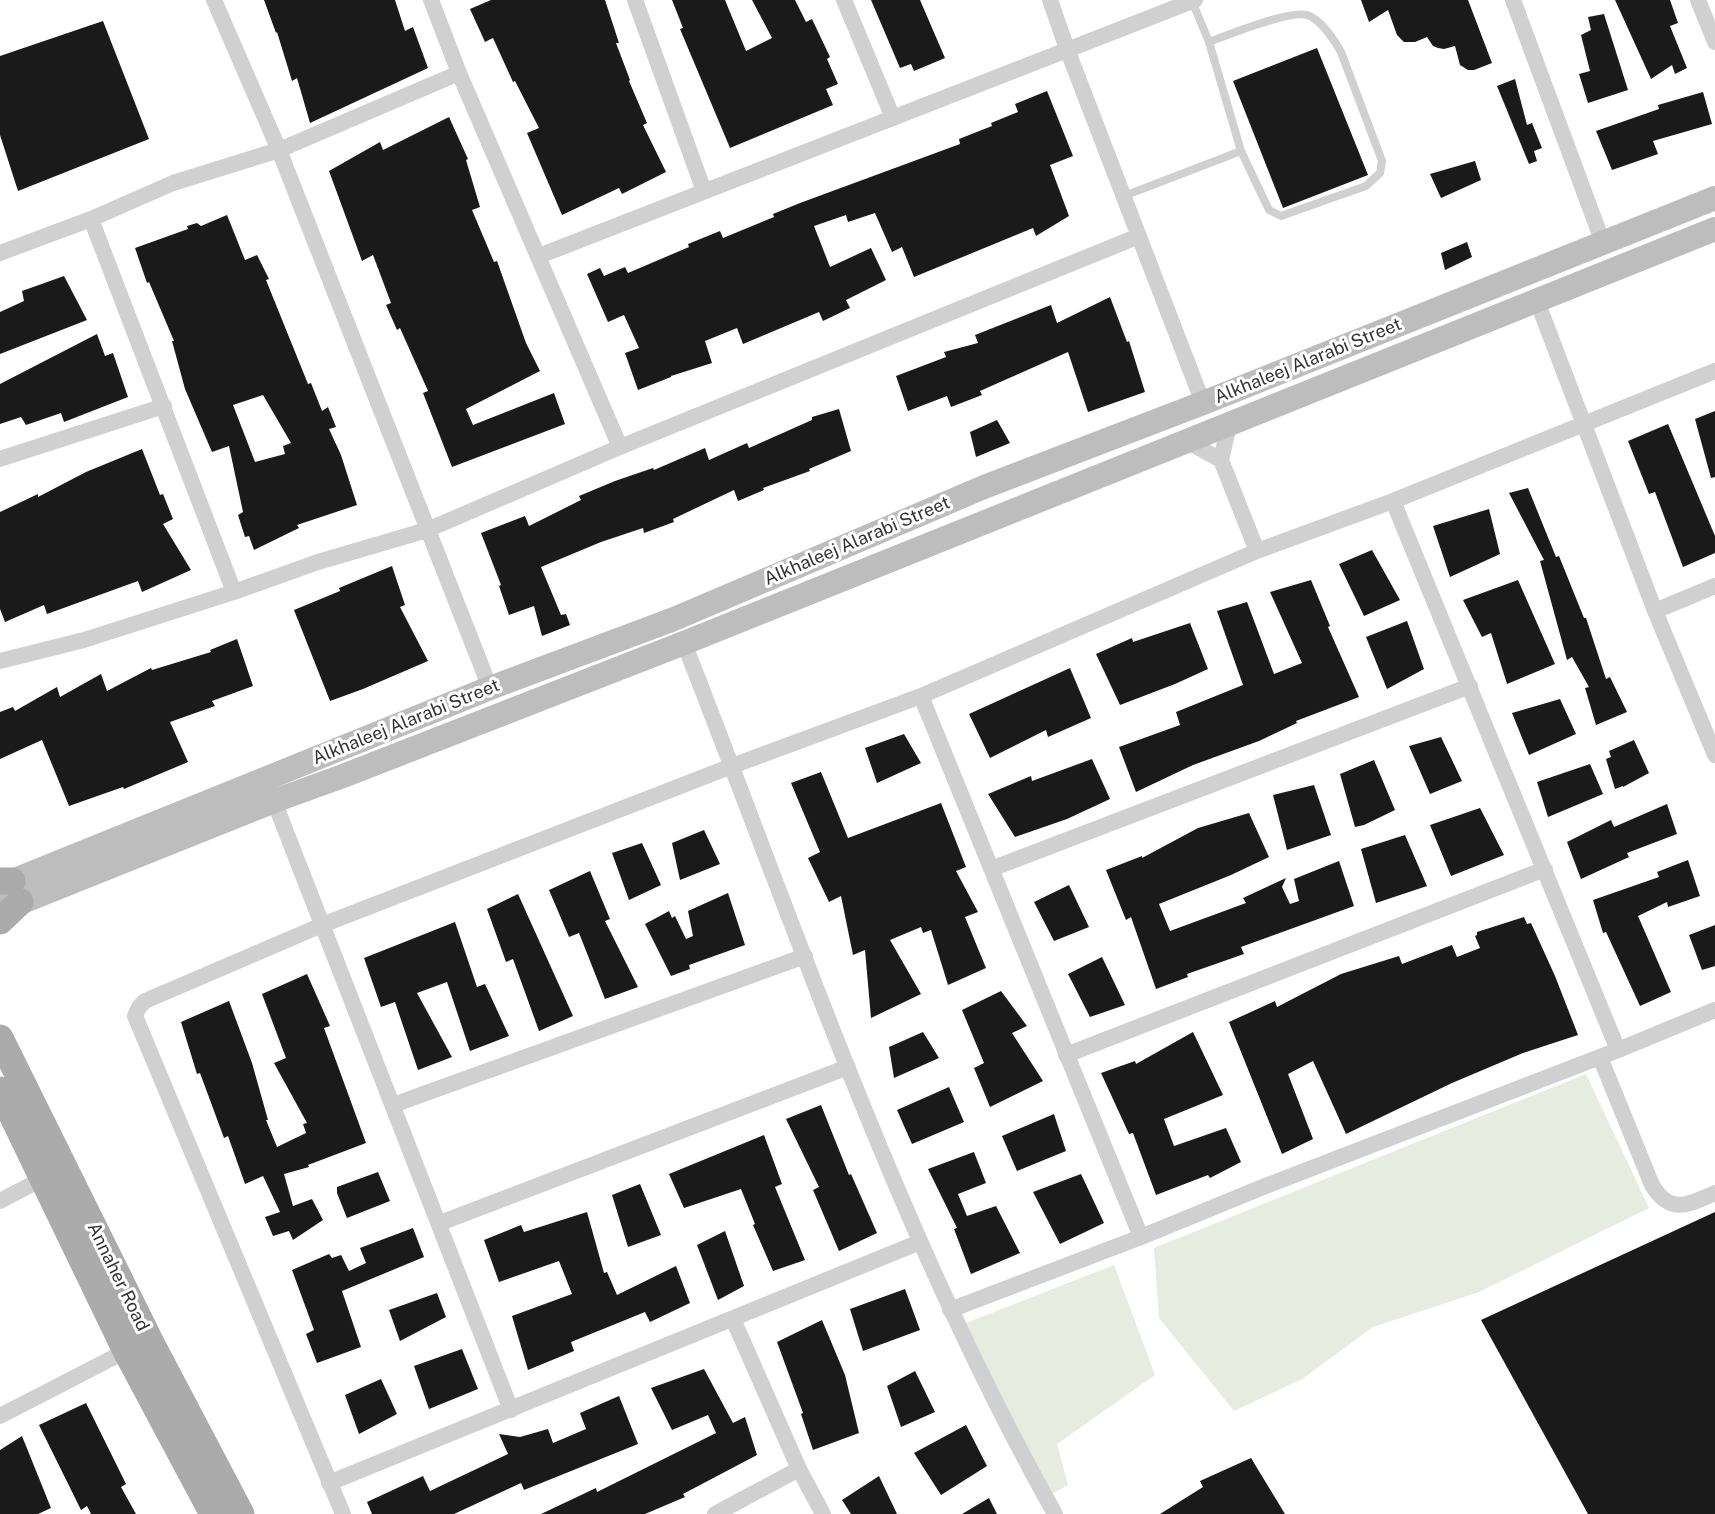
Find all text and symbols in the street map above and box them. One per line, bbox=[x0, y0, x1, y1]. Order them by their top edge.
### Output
street label: Alkhaleej Alarabi Street bbox=[1211, 314, 1405, 408]
street label: Alkhaleej Alarabi Street bbox=[761, 492, 953, 590]
street label: Alkhaleej Alarabi Street bbox=[309, 675, 503, 769]
street label: Annaher Road bbox=[82, 1219, 154, 1335]

